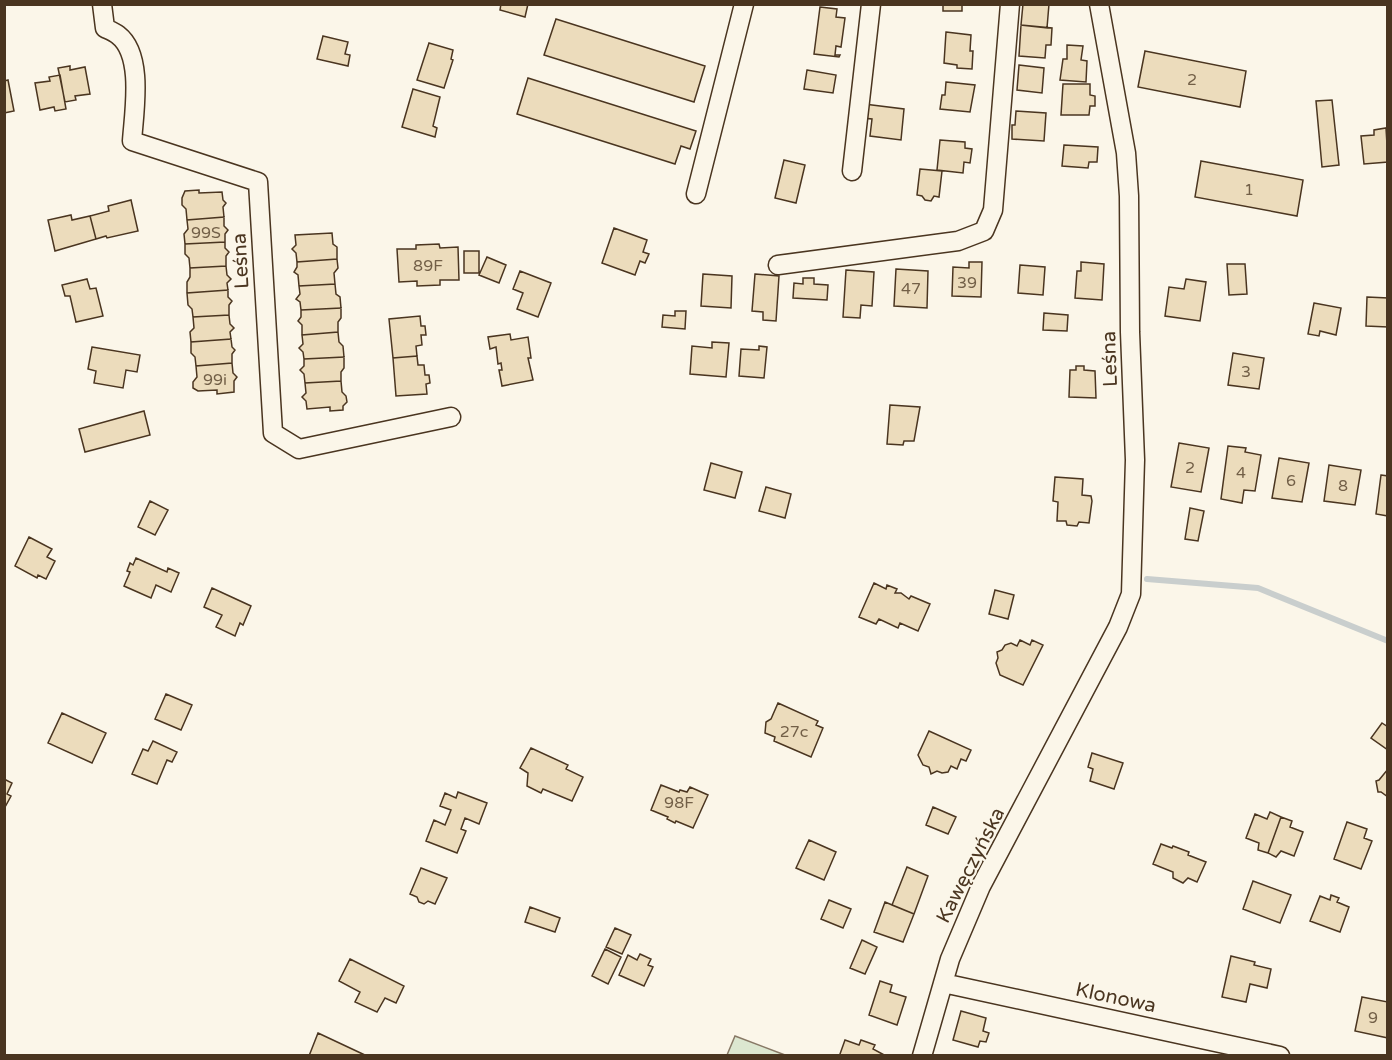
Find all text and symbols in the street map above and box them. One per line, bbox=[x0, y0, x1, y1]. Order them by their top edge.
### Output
house number: 2 bbox=[1187, 70, 1197, 90]
house number: 1 bbox=[1244, 180, 1254, 200]
house number: 99S bbox=[191, 223, 221, 243]
street label: Leśna bbox=[228, 232, 254, 289]
house number: 89F bbox=[413, 256, 443, 276]
house number: 39 bbox=[957, 273, 977, 293]
house number: 47 bbox=[901, 279, 921, 299]
street label: Leśna bbox=[1097, 331, 1123, 387]
house number: 3 bbox=[1241, 362, 1251, 382]
house number: 99i bbox=[203, 370, 227, 390]
house number: 2 bbox=[1185, 458, 1195, 478]
house number: 4 bbox=[1236, 463, 1246, 483]
house number: 6 bbox=[1286, 471, 1296, 491]
house number: 8 bbox=[1338, 476, 1348, 496]
house number: 27c bbox=[780, 722, 808, 742]
house number: 98F bbox=[664, 793, 694, 813]
street label: Kawęczyńska bbox=[931, 804, 1010, 927]
street label: Klonowa bbox=[1073, 978, 1158, 1018]
house number: 9 bbox=[1368, 1008, 1378, 1028]

